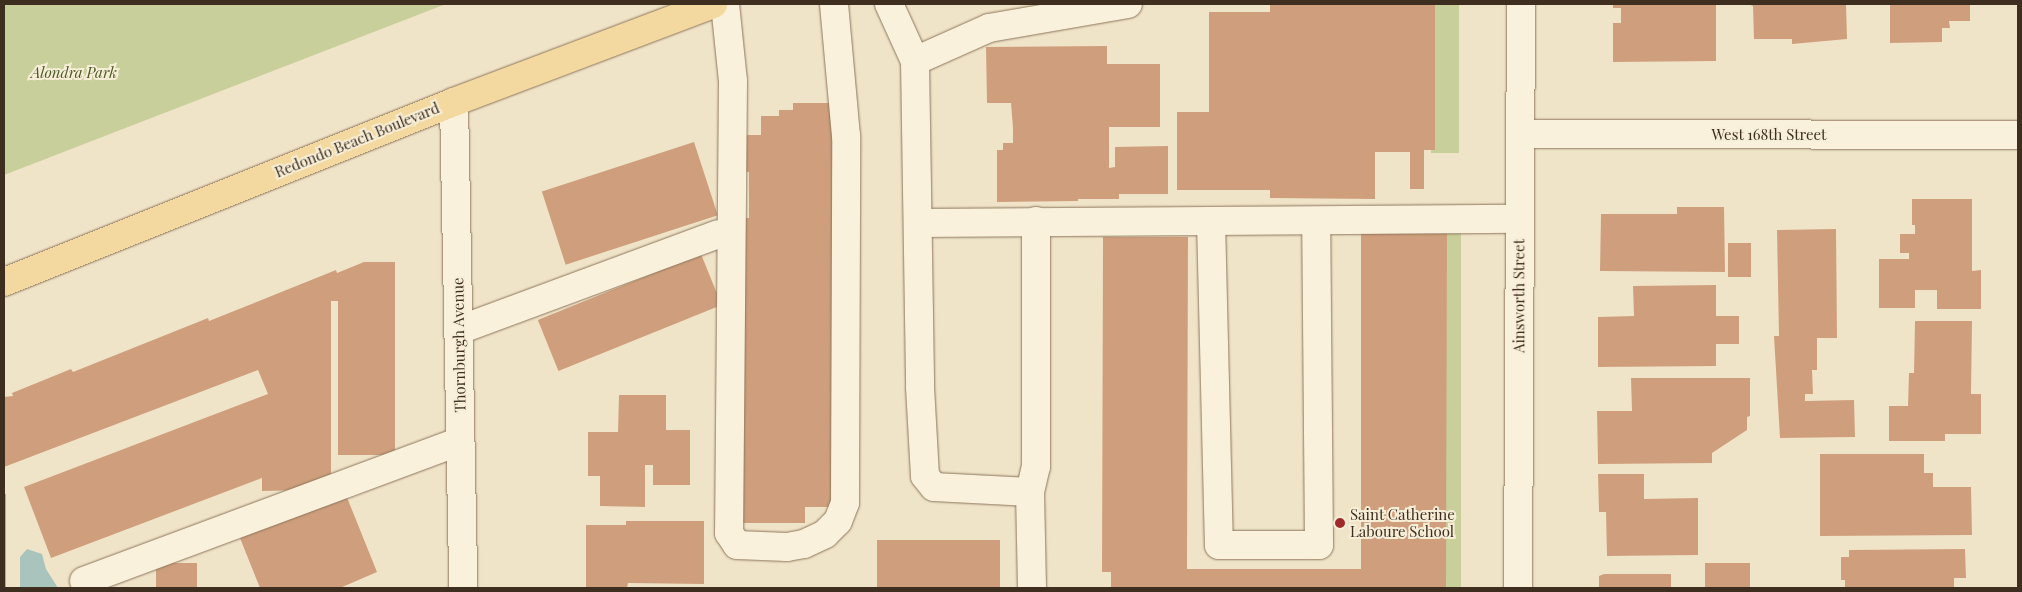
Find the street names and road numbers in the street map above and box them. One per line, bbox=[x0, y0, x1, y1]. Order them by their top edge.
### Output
street label: Redondo Beach Boulevard bbox=[272, 99, 442, 181]
street label: West 168th Street bbox=[1711, 126, 1827, 144]
street label: Ainsworth Street bbox=[1510, 239, 1528, 353]
street label: Thornburgh Avenue bbox=[449, 277, 469, 413]

